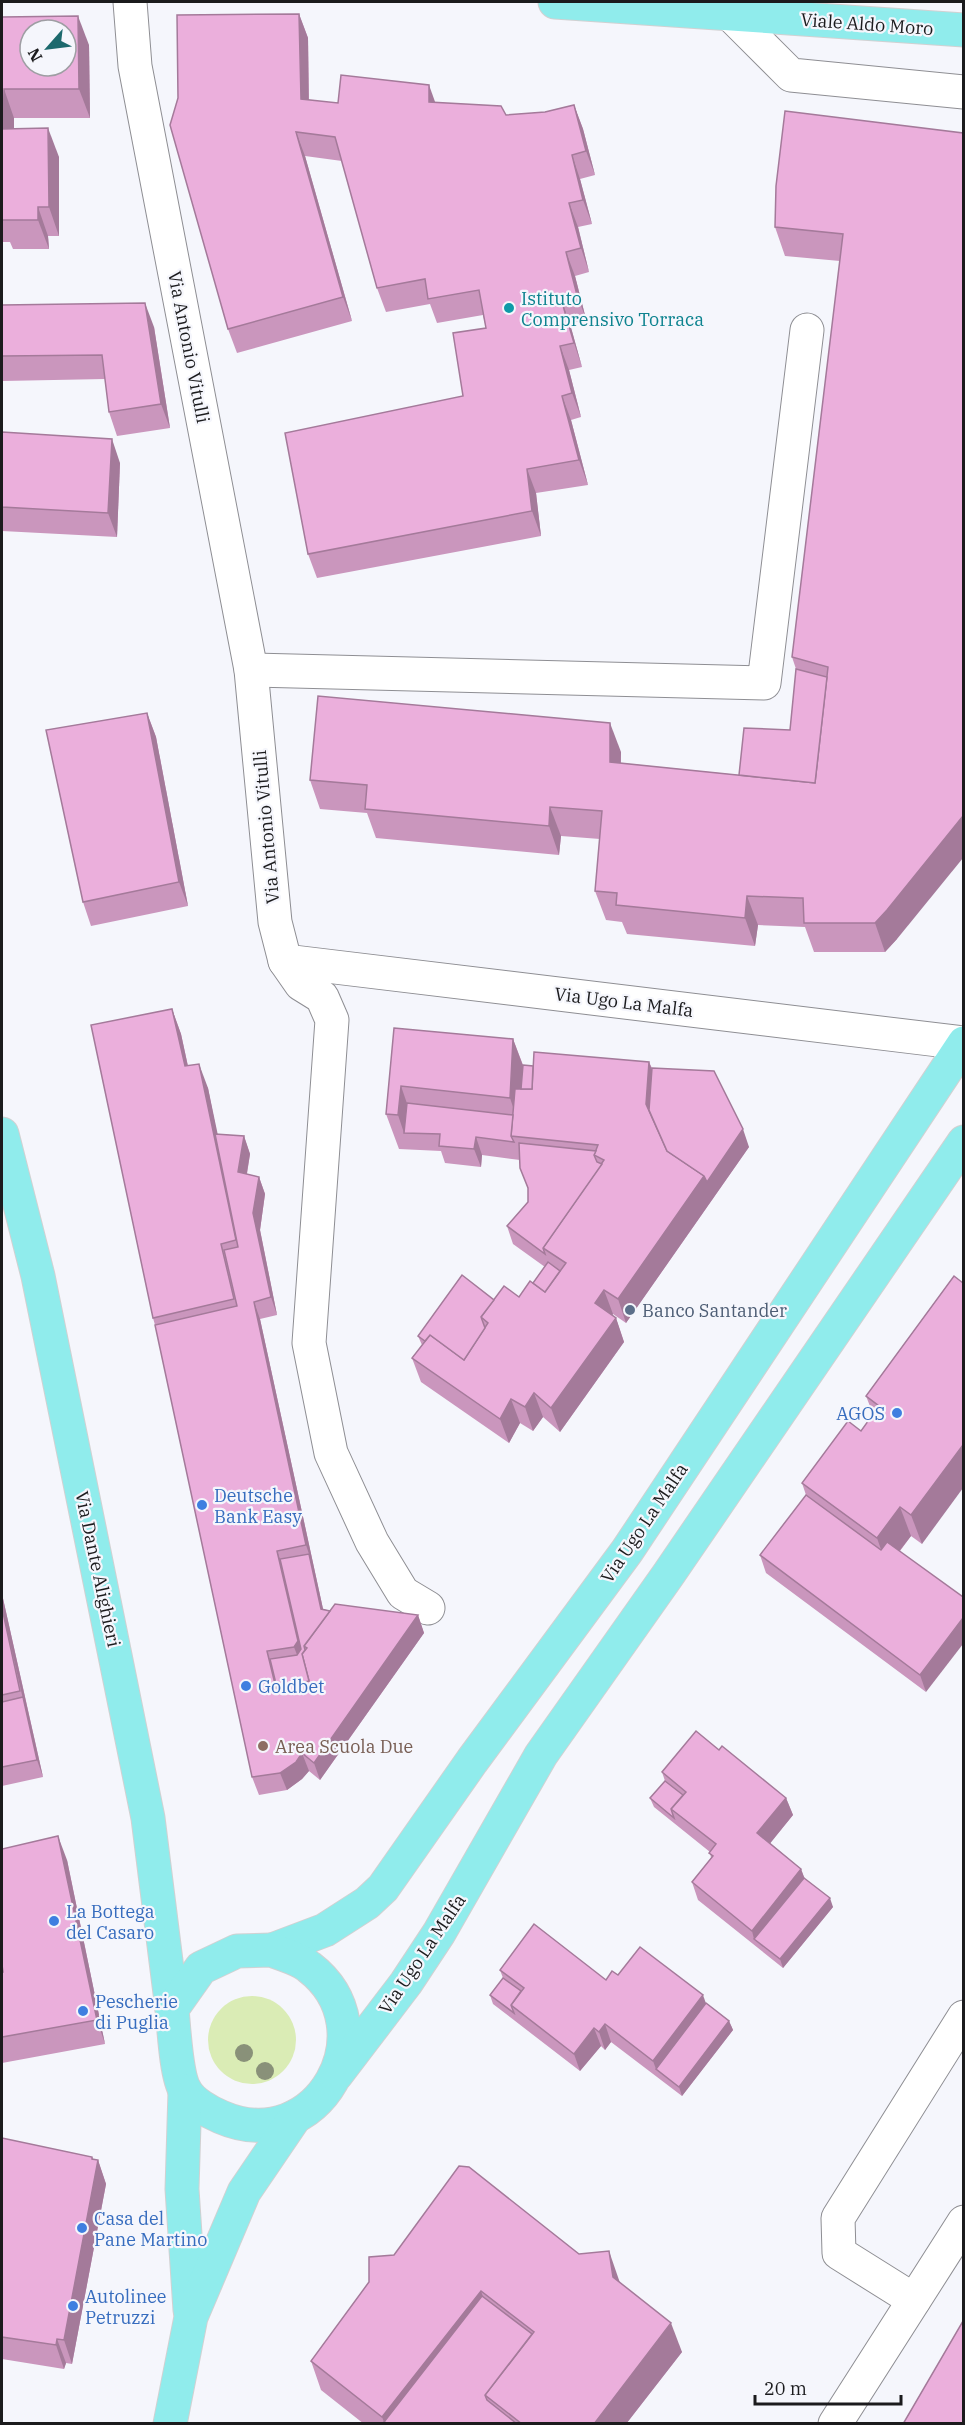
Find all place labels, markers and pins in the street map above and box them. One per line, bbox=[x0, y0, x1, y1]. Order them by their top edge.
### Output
place label: Istituto Comprensivo Torraca bbox=[521, 287, 704, 331]
marker: Istituto Comprensivo Torraca bbox=[502, 301, 516, 315]
place label: Banco Santander bbox=[642, 1299, 787, 1322]
marker: Banco Santander bbox=[623, 1303, 637, 1317]
place label: AGOS bbox=[836, 1402, 885, 1425]
marker: AGOS bbox=[890, 1406, 904, 1420]
place label: Deutsche Bank Easy bbox=[214, 1484, 302, 1528]
marker: Deutsche Bank Easy bbox=[195, 1498, 209, 1512]
place label: Goldbet bbox=[258, 1675, 324, 1698]
marker: Goldbet bbox=[239, 1679, 253, 1693]
place label: Area Scuola Due bbox=[275, 1735, 413, 1758]
marker: Area Scuola Due bbox=[256, 1739, 270, 1753]
place label: La Bottega del Casaro bbox=[66, 1900, 155, 1944]
marker: La Bottega del Casaro bbox=[47, 1914, 61, 1928]
place label: Pescherie di Puglia bbox=[95, 1990, 178, 2034]
marker: Pescherie di Puglia bbox=[76, 2004, 90, 2018]
place label: Casa del Pane Martino bbox=[94, 2207, 208, 2251]
marker: Casa del Pane Martino bbox=[75, 2221, 89, 2235]
place label: Autolinee Petruzzi bbox=[85, 2285, 167, 2329]
marker: Autolinee Petruzzi bbox=[66, 2299, 80, 2313]

